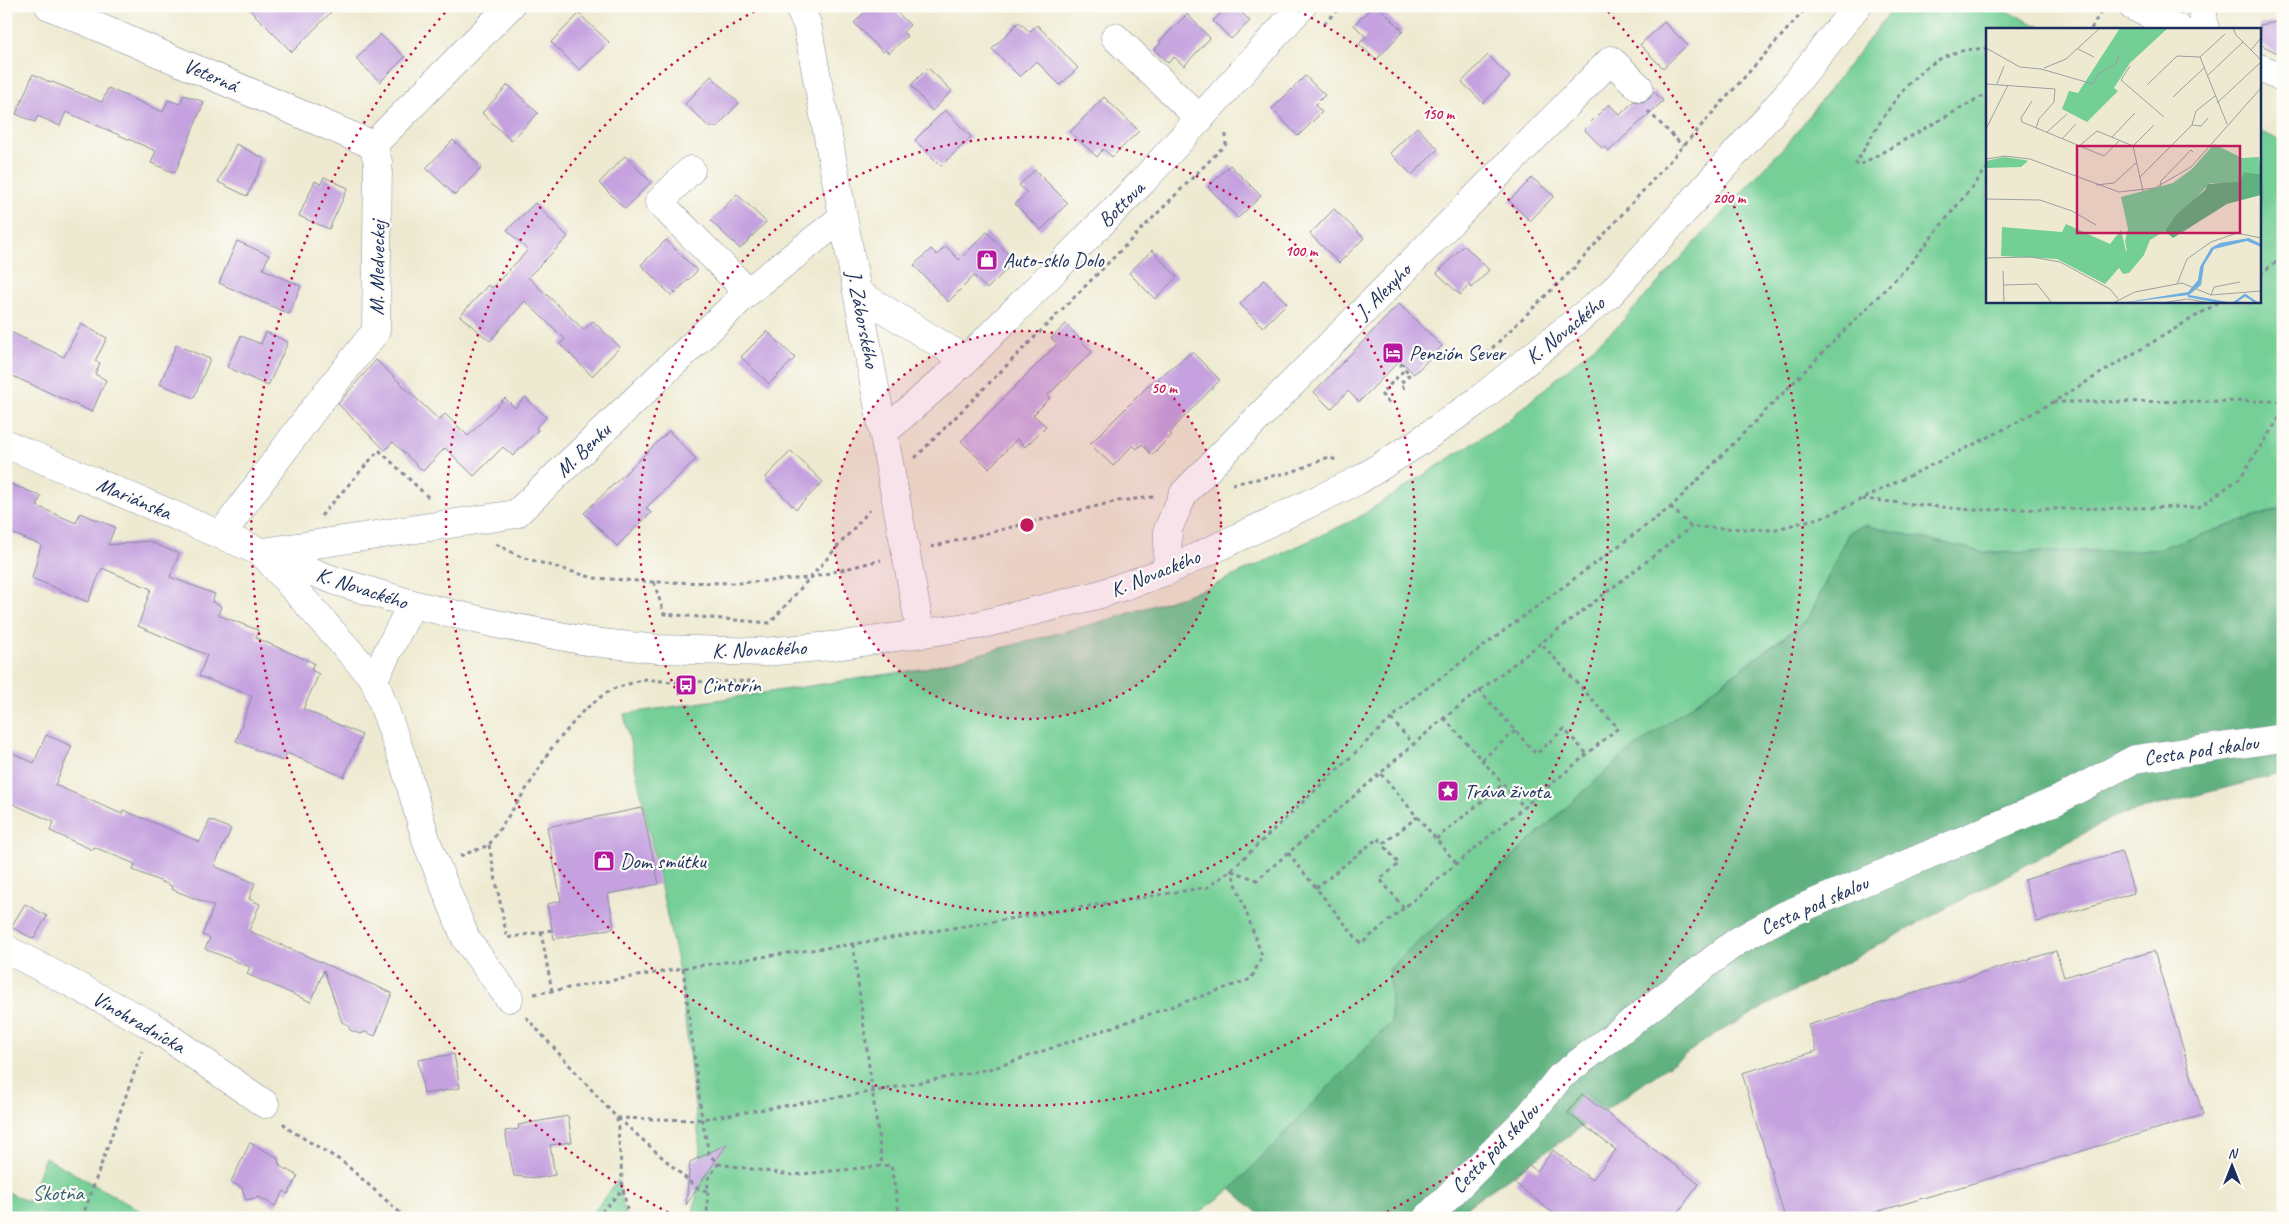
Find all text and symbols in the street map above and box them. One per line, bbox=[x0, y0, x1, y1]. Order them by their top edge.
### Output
inset map bbox=[1986, 28, 2262, 302]
street label: Veterná bbox=[180, 52, 244, 99]
text: 150 m bbox=[1422, 105, 1456, 124]
street label: Bottova bbox=[1092, 174, 1151, 233]
text: 200 m bbox=[1713, 189, 1747, 208]
street label: M. Medveckej bbox=[363, 218, 391, 316]
text: 100 m bbox=[1285, 242, 1319, 261]
place label: Auto-sklo Dolo bbox=[1003, 247, 1105, 273]
shop icon: Auto-sklo Dolo bbox=[975, 248, 999, 272]
street label: J. Alexyho bbox=[1349, 256, 1418, 325]
street label: J. Záborského bbox=[841, 267, 885, 371]
street label: K. Novackého bbox=[1520, 289, 1611, 370]
place label: Penzión Sever bbox=[1409, 340, 1506, 366]
hotel icon: Penzión Sever bbox=[1381, 341, 1405, 365]
text: 50 m bbox=[1151, 379, 1178, 398]
street label: M. Benku bbox=[550, 417, 617, 483]
street label: Mariánska bbox=[93, 471, 177, 526]
centre of rings bbox=[1018, 516, 1036, 534]
street label: K. Novackého bbox=[1106, 543, 1205, 603]
street label: K. Novackého bbox=[313, 561, 412, 615]
street label: K. Novackého bbox=[711, 634, 808, 664]
place label: Cintorín bbox=[702, 672, 761, 698]
bus stop icon: Cintorín bbox=[674, 673, 698, 697]
street label: Cesta pod skalou bbox=[2142, 729, 2261, 771]
place label: Tráva života bbox=[1464, 778, 1553, 804]
place icon: Tráva života bbox=[1436, 779, 1460, 803]
place label: Dom smútku bbox=[620, 848, 707, 874]
shop icon: Dom smútku bbox=[592, 849, 616, 873]
street label: Cesta pod skalou bbox=[1756, 869, 1873, 940]
street label: Vinohradnícka bbox=[88, 985, 192, 1060]
street label: Cesta pod skalou bbox=[1445, 1096, 1545, 1199]
north arrow bbox=[2206, 1142, 2256, 1192]
text: N bbox=[2228, 1145, 2239, 1162]
park label: Skotňa bbox=[32, 1180, 85, 1206]

